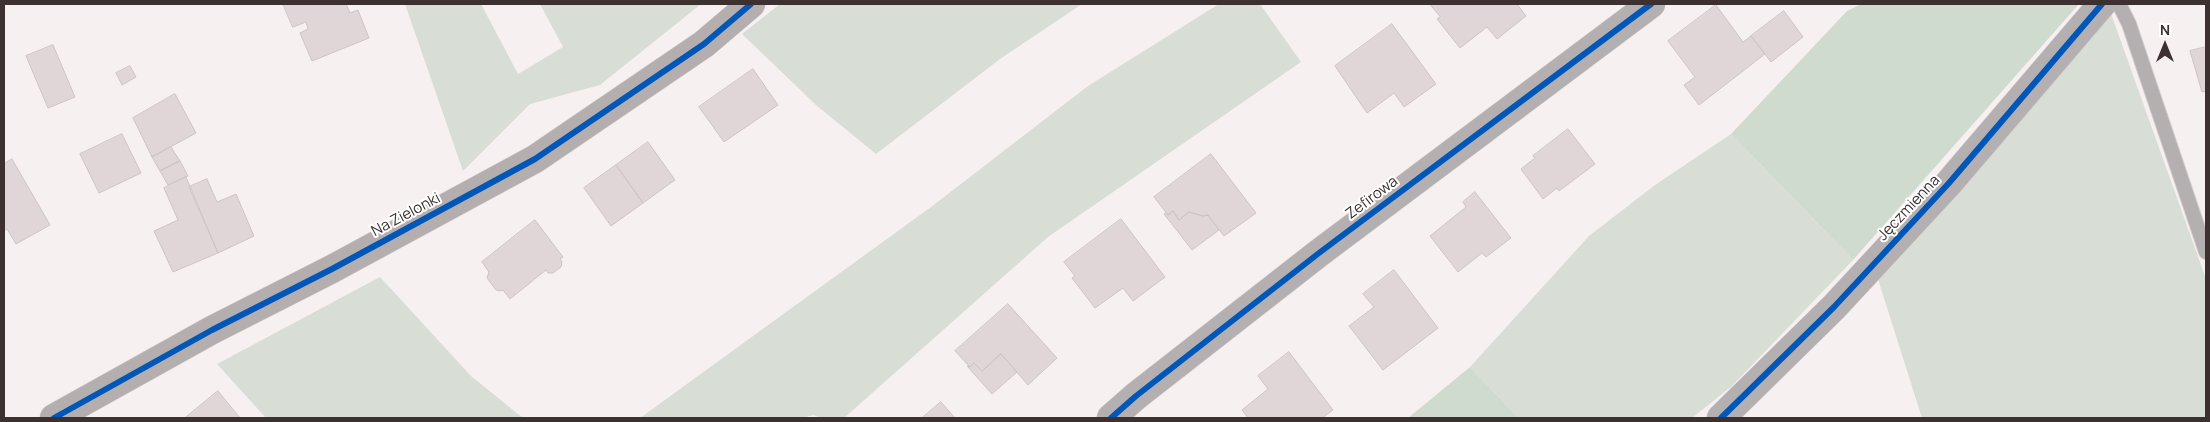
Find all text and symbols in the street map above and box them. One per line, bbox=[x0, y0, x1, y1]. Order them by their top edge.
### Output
north arrow bbox=[2140, 20, 2190, 70]
text: N bbox=[2160, 20, 2170, 39]
street label: Jęczmienna bbox=[1874, 172, 1944, 244]
street label: Zefirowa bbox=[1343, 173, 1401, 223]
street label: Na Zielonki bbox=[369, 189, 443, 241]

